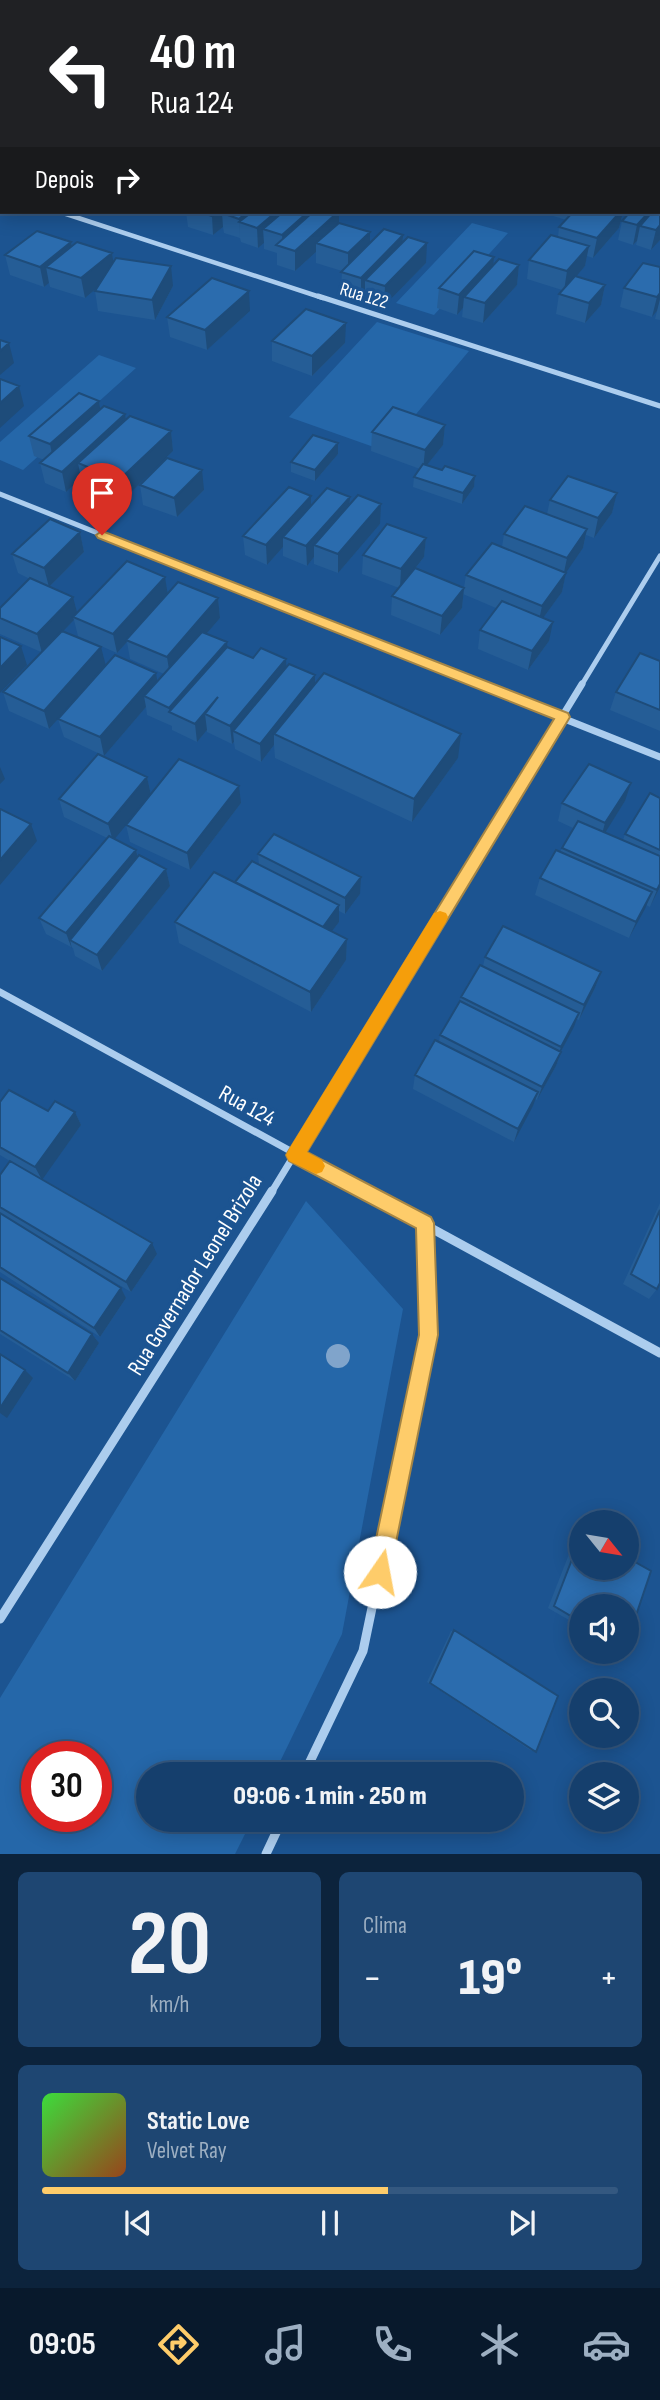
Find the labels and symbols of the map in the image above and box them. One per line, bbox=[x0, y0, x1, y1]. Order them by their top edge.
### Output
street label: Rua 122 bbox=[337, 278, 391, 314]
pin bbox=[72, 463, 132, 535]
street label: Rua 124 bbox=[214, 1079, 280, 1133]
street label: Rua Governador Leonel Brizola bbox=[122, 1169, 268, 1381]
north arrow bbox=[569, 1510, 639, 1580]
position arrow bbox=[343, 1535, 417, 1609]
speed limit sign: 30 bbox=[21, 1741, 112, 1832]

